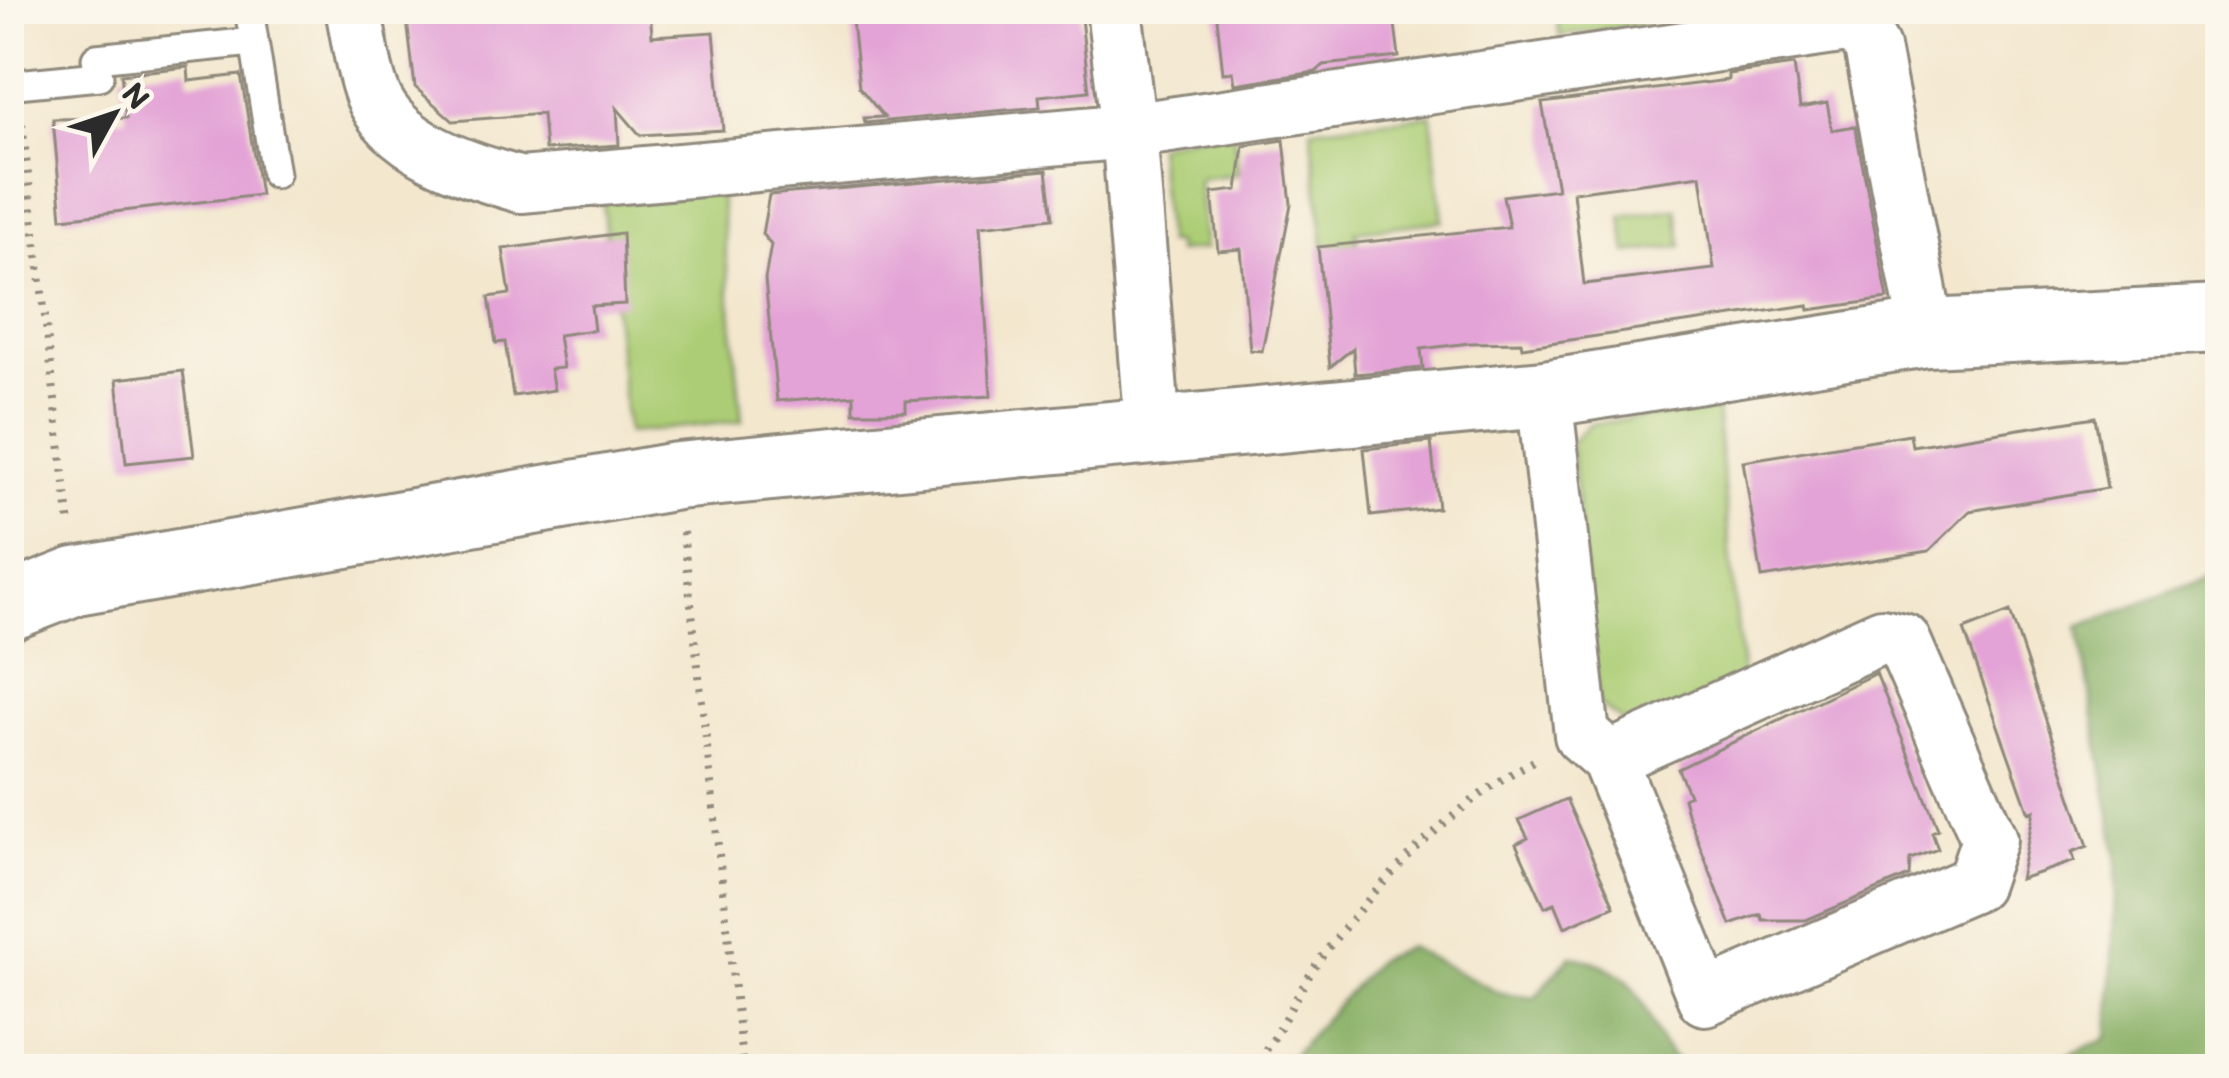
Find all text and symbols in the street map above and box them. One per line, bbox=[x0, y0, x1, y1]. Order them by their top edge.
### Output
north arrow bbox=[54, 54, 174, 174]
text: N bbox=[114, 74, 159, 116]

